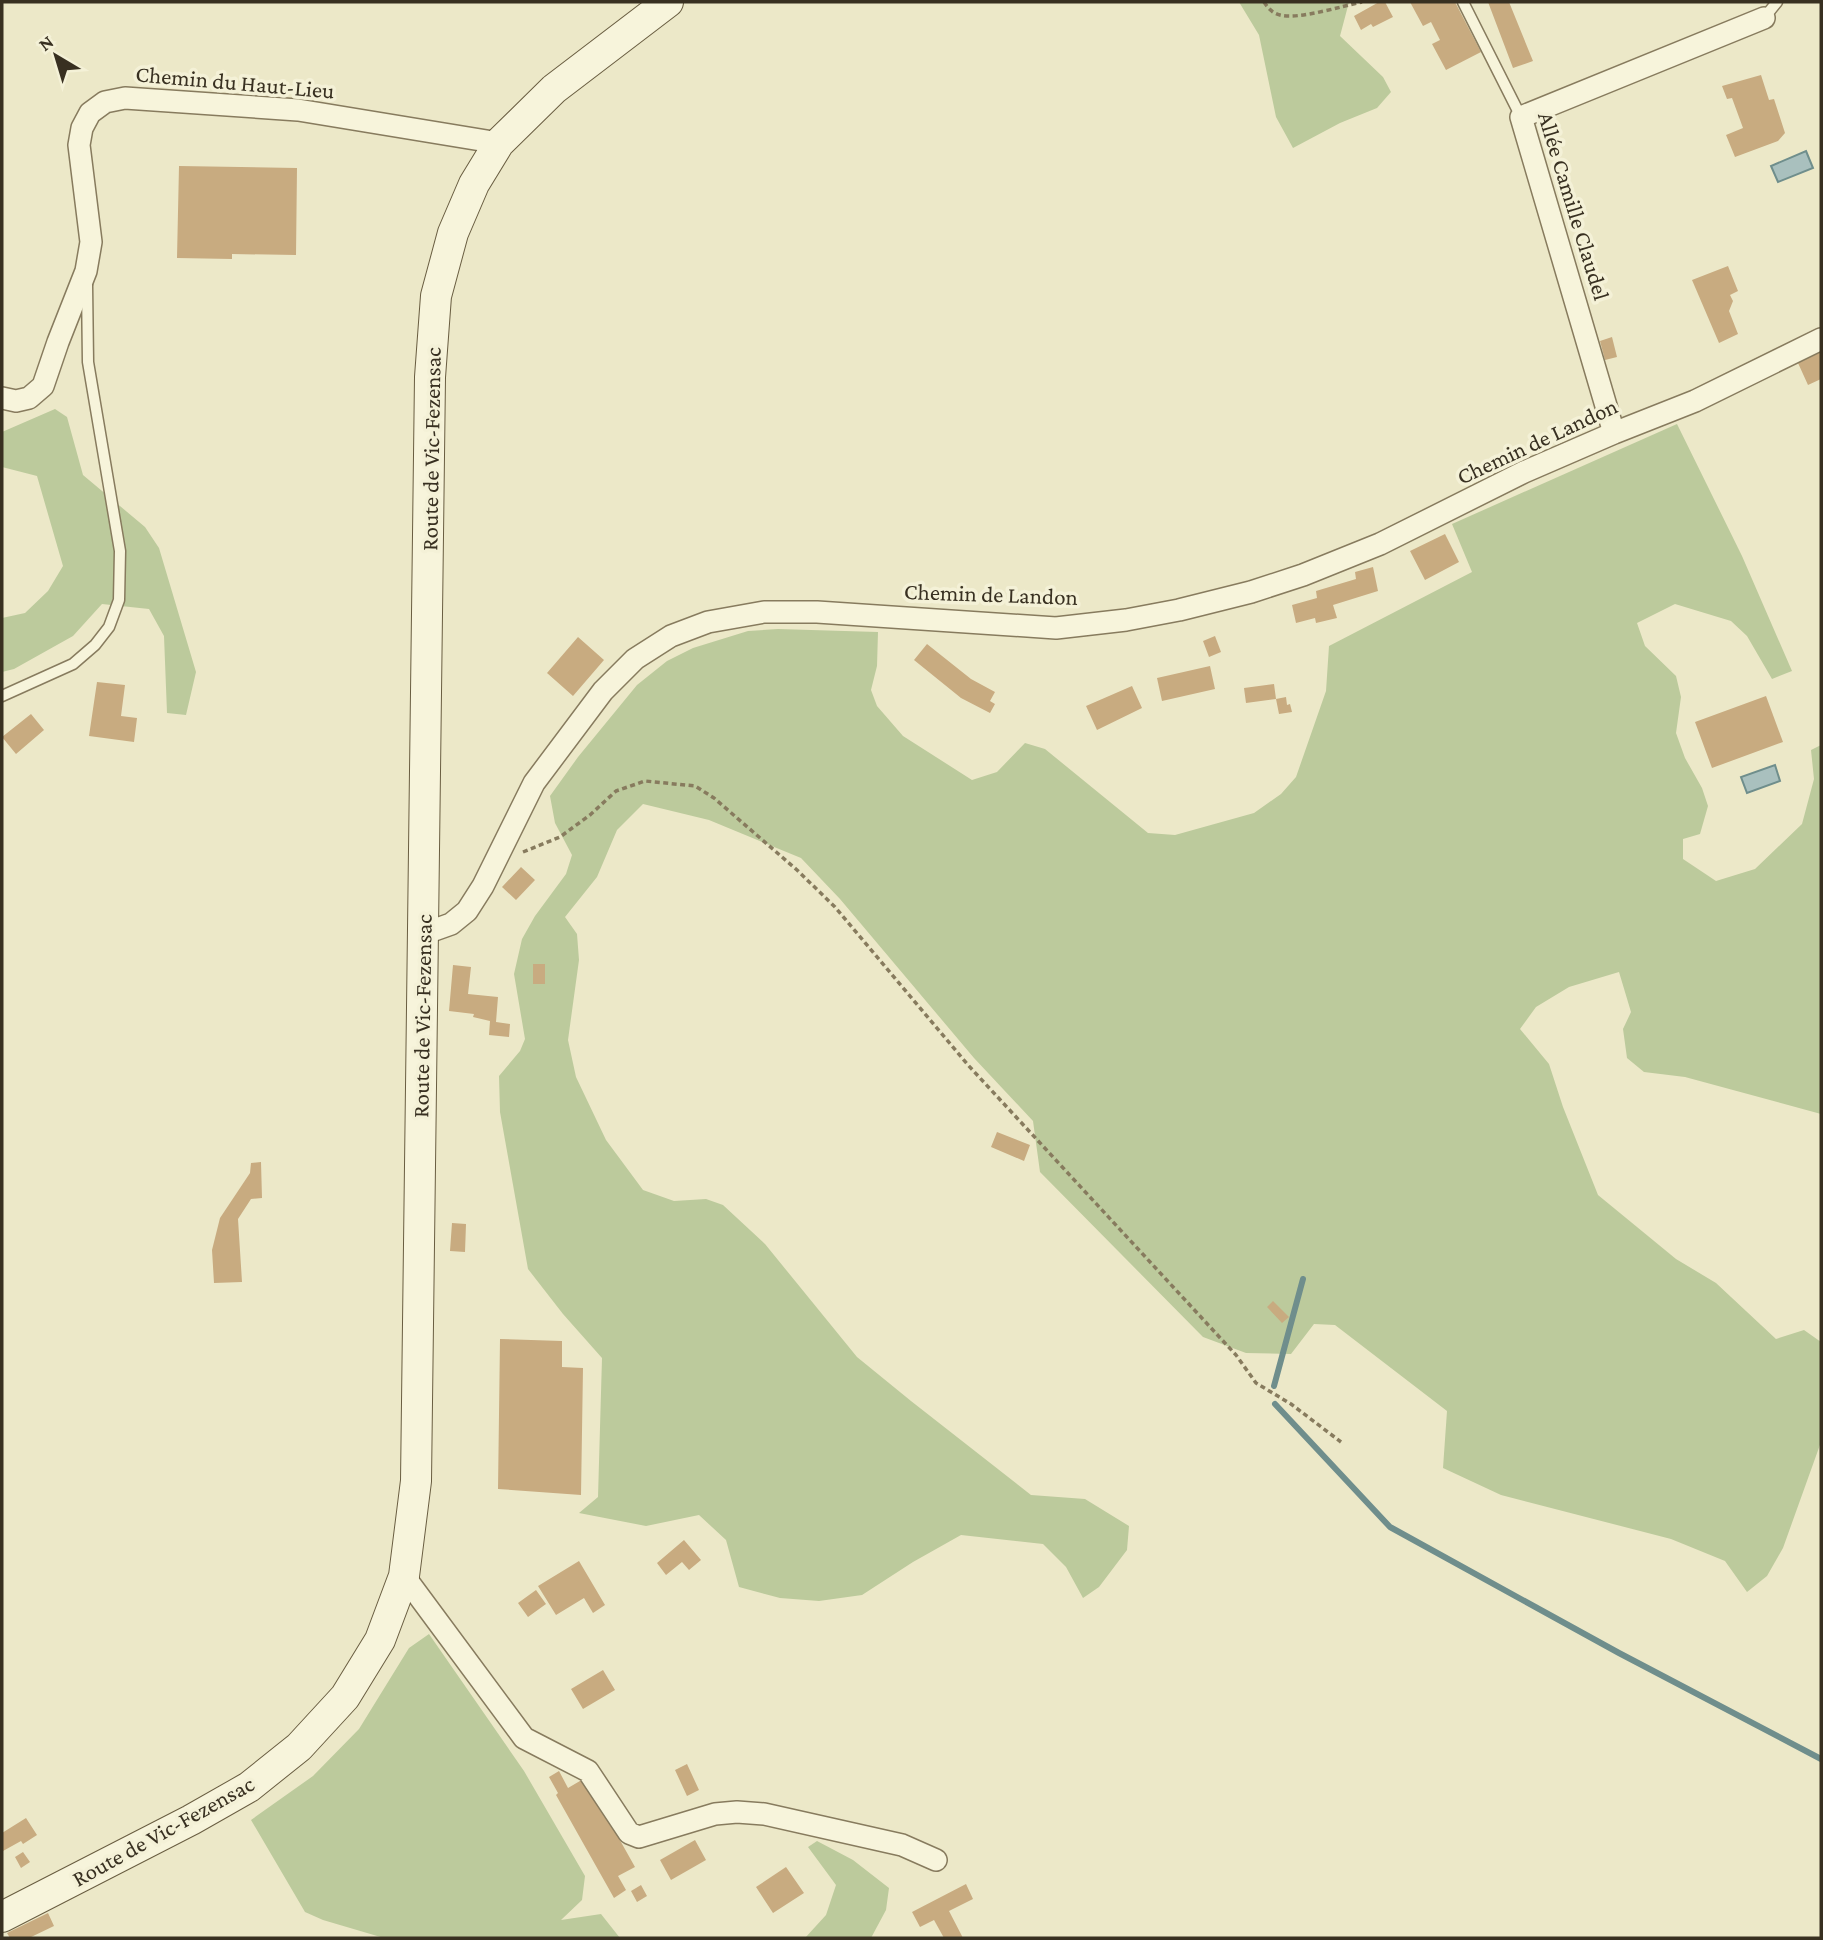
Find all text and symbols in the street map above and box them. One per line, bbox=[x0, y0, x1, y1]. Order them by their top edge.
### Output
north arrow bbox=[21, 21, 91, 91]
text: N bbox=[34, 31, 57, 55]
street label: Chemin du Haut-Lieu bbox=[135, 60, 335, 104]
street label: Allée Camille Claudel bbox=[1533, 109, 1615, 303]
street label: Route de Vic-Fezensac bbox=[416, 347, 446, 551]
street label: Chemin de Landon bbox=[1453, 392, 1621, 490]
street label: Chemin de Landon bbox=[904, 578, 1078, 610]
street label: Route de Vic-Fezensac bbox=[407, 914, 437, 1118]
street label: Route de Vic-Fezensac bbox=[68, 1770, 259, 1892]

